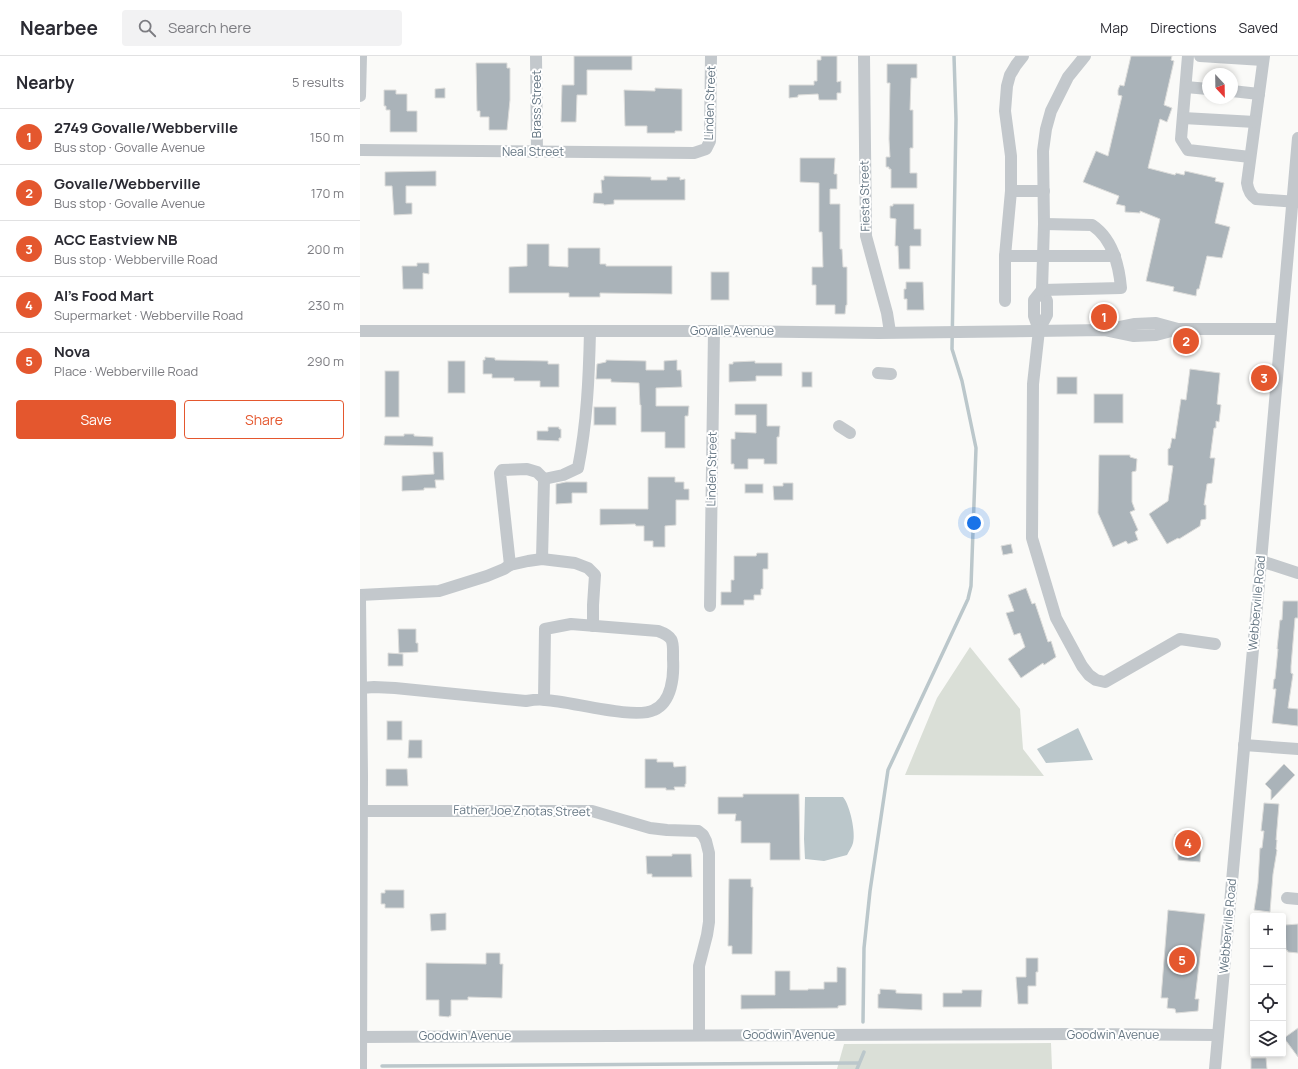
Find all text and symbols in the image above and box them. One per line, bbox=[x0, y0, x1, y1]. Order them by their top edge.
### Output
search box bbox=[122, 10, 402, 46]
text: Nearbee bbox=[20, 15, 98, 41]
icon: search bbox=[136, 17, 158, 39]
text: Search here bbox=[168, 17, 251, 38]
text: Map bbox=[1100, 18, 1128, 37]
text: Directions bbox=[1150, 18, 1217, 37]
text: Saved bbox=[1239, 18, 1278, 37]
street label: Linden Street bbox=[700, 65, 719, 141]
north arrow bbox=[1202, 68, 1238, 104]
street label: Brass Street bbox=[528, 70, 545, 138]
text: Nearby bbox=[16, 71, 74, 94]
text: 5 results bbox=[292, 73, 344, 91]
text: 2749 Govalle/Webberville bbox=[54, 117, 238, 138]
text: 1 bbox=[26, 128, 32, 146]
text: 150 m bbox=[310, 128, 344, 146]
text: Bus stop · Govalle Avenue bbox=[54, 138, 205, 156]
street label: Neal Street bbox=[502, 143, 564, 160]
street label: Fiesta Street bbox=[855, 160, 874, 232]
text: Govalle/Webberville bbox=[54, 173, 201, 194]
text: 2 bbox=[25, 184, 33, 202]
text: 170 m bbox=[311, 184, 344, 202]
text: Bus stop · Govalle Avenue bbox=[54, 194, 205, 212]
text: ACC Eastview NB bbox=[54, 229, 177, 250]
text: 3 bbox=[25, 240, 33, 258]
text: 200 m bbox=[307, 240, 344, 258]
text: Bus stop · Webberville Road bbox=[54, 250, 218, 268]
text: Al’s Food Mart bbox=[54, 285, 154, 306]
text: 4 bbox=[25, 296, 33, 314]
text: 230 m bbox=[308, 296, 344, 314]
pin: 1 bbox=[1091, 302, 1117, 332]
text: Supermarket · Webberville Road bbox=[54, 306, 243, 324]
street label: Govalle Avenue bbox=[690, 322, 774, 339]
pin: 2 bbox=[1173, 326, 1199, 356]
text: Nova bbox=[54, 341, 90, 362]
text: 5 bbox=[25, 352, 33, 370]
text: 290 m bbox=[307, 352, 344, 370]
text: Place · Webberville Road bbox=[54, 362, 198, 380]
pin: 3 bbox=[1251, 363, 1277, 393]
button: Save bbox=[16, 400, 176, 439]
button: Share bbox=[184, 400, 344, 439]
street label: Linden Street bbox=[702, 431, 721, 507]
your location bbox=[964, 513, 984, 533]
street label: Webberville Road bbox=[1244, 555, 1269, 651]
street label: Father Joe Znotas Street bbox=[453, 801, 591, 820]
pin: 4 bbox=[1175, 828, 1201, 858]
street label: Webberville Road bbox=[1215, 878, 1240, 974]
map controls bbox=[1250, 913, 1286, 1057]
button: + bbox=[1250, 913, 1286, 949]
pin: 5 bbox=[1169, 945, 1195, 975]
button: − bbox=[1250, 949, 1286, 985]
button: locate bbox=[1250, 985, 1286, 1021]
button: layers bbox=[1250, 1021, 1286, 1057]
street label: Goodwin Avenue bbox=[743, 1026, 835, 1043]
street label: Goodwin Avenue bbox=[1067, 1026, 1159, 1043]
street label: Goodwin Avenue bbox=[419, 1027, 511, 1044]

